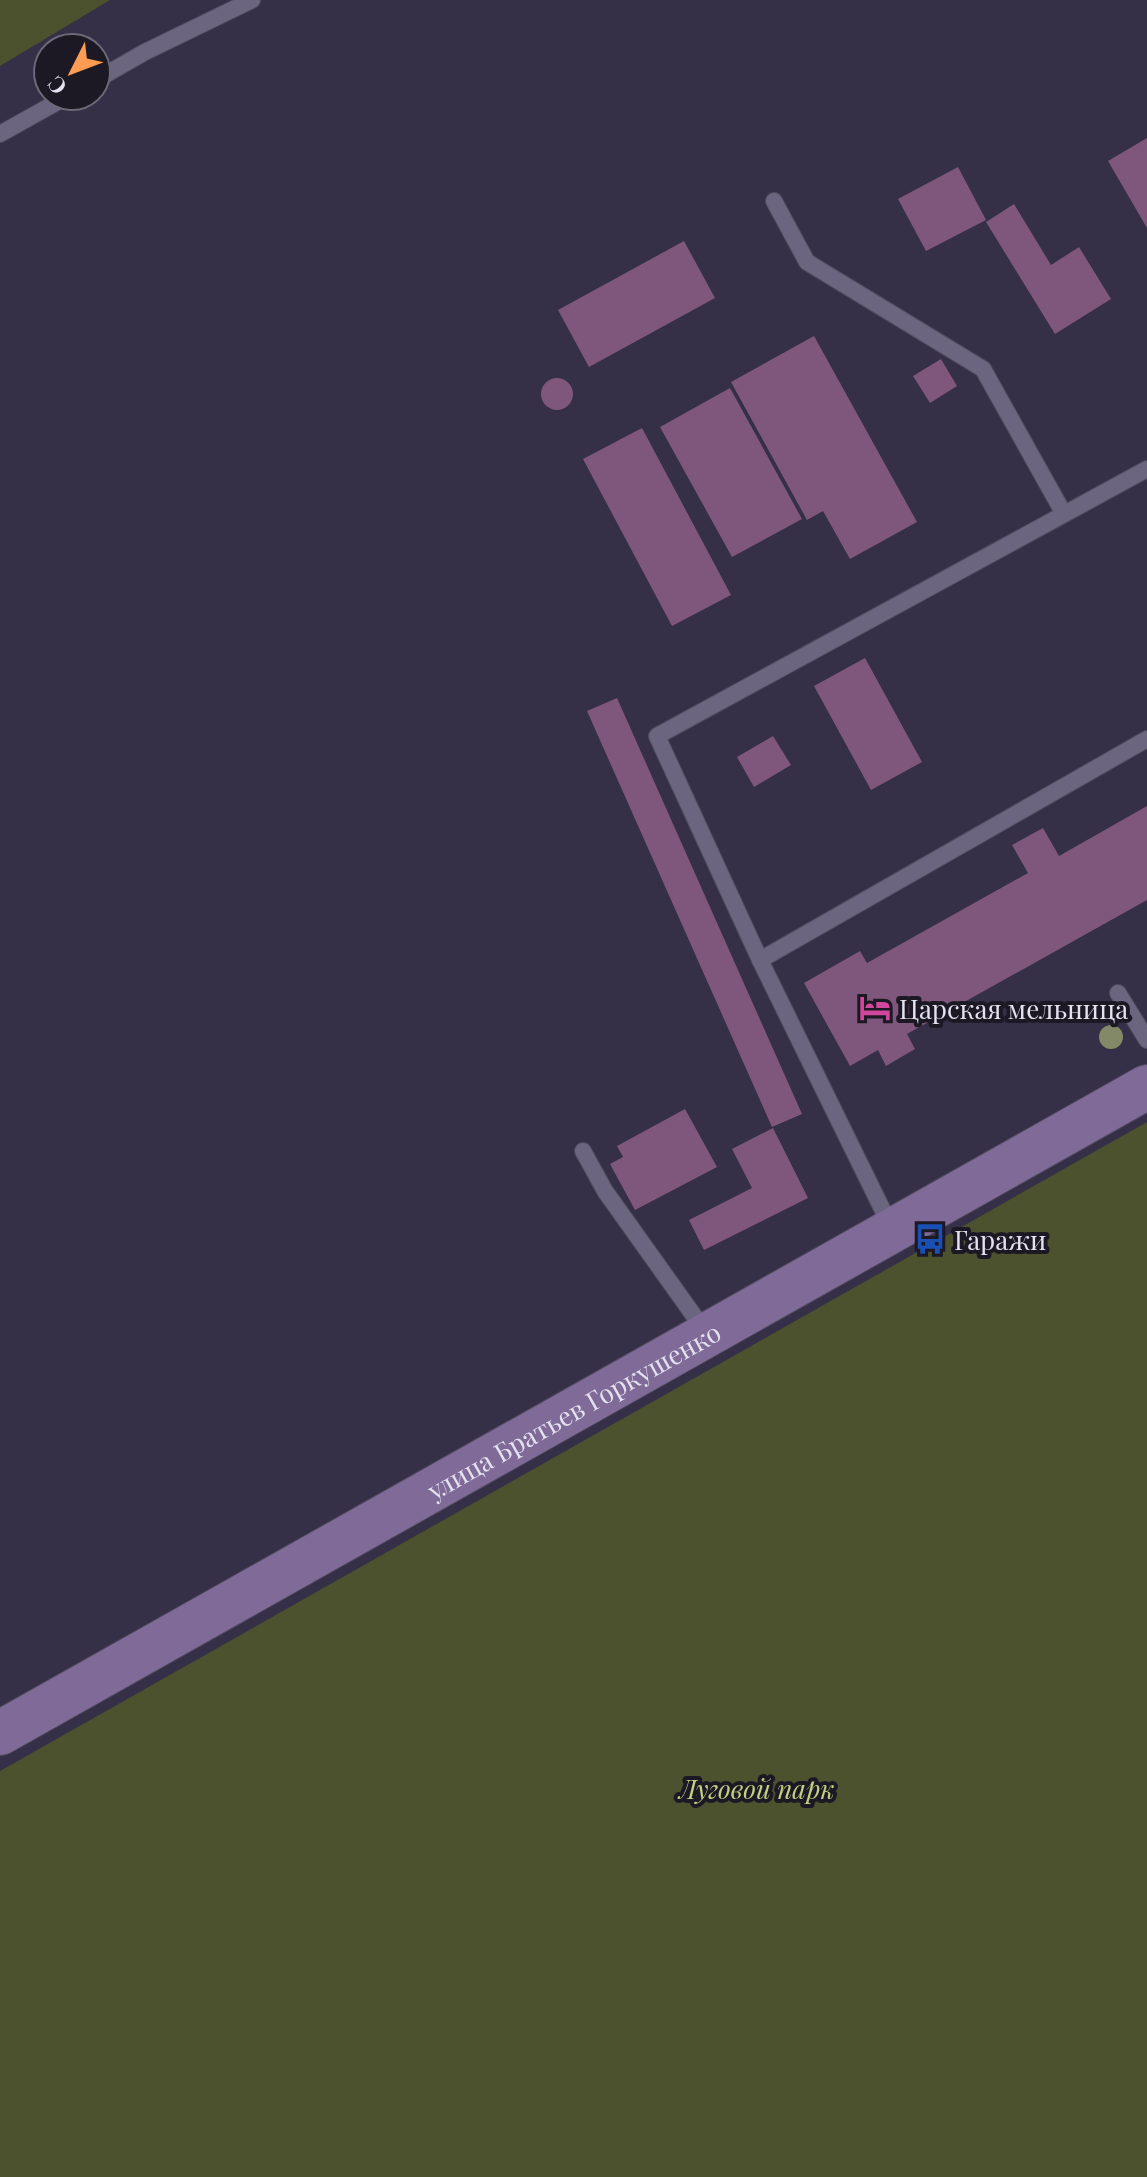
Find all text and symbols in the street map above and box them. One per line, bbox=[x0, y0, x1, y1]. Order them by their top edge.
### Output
north arrow bbox=[32, 32, 112, 112]
text: С bbox=[40, 70, 73, 102]
hotel icon: Царская мельница bbox=[858, 991, 892, 1025]
place label: Царская мельница bbox=[899, 991, 1128, 1026]
bus stop icon: Гаражи bbox=[913, 1222, 947, 1256]
place label: Гаражи bbox=[954, 1222, 1046, 1257]
street label: улица Братьев Горкушенко bbox=[419, 1313, 726, 1507]
park label: Луговой парк bbox=[677, 1771, 835, 1806]

